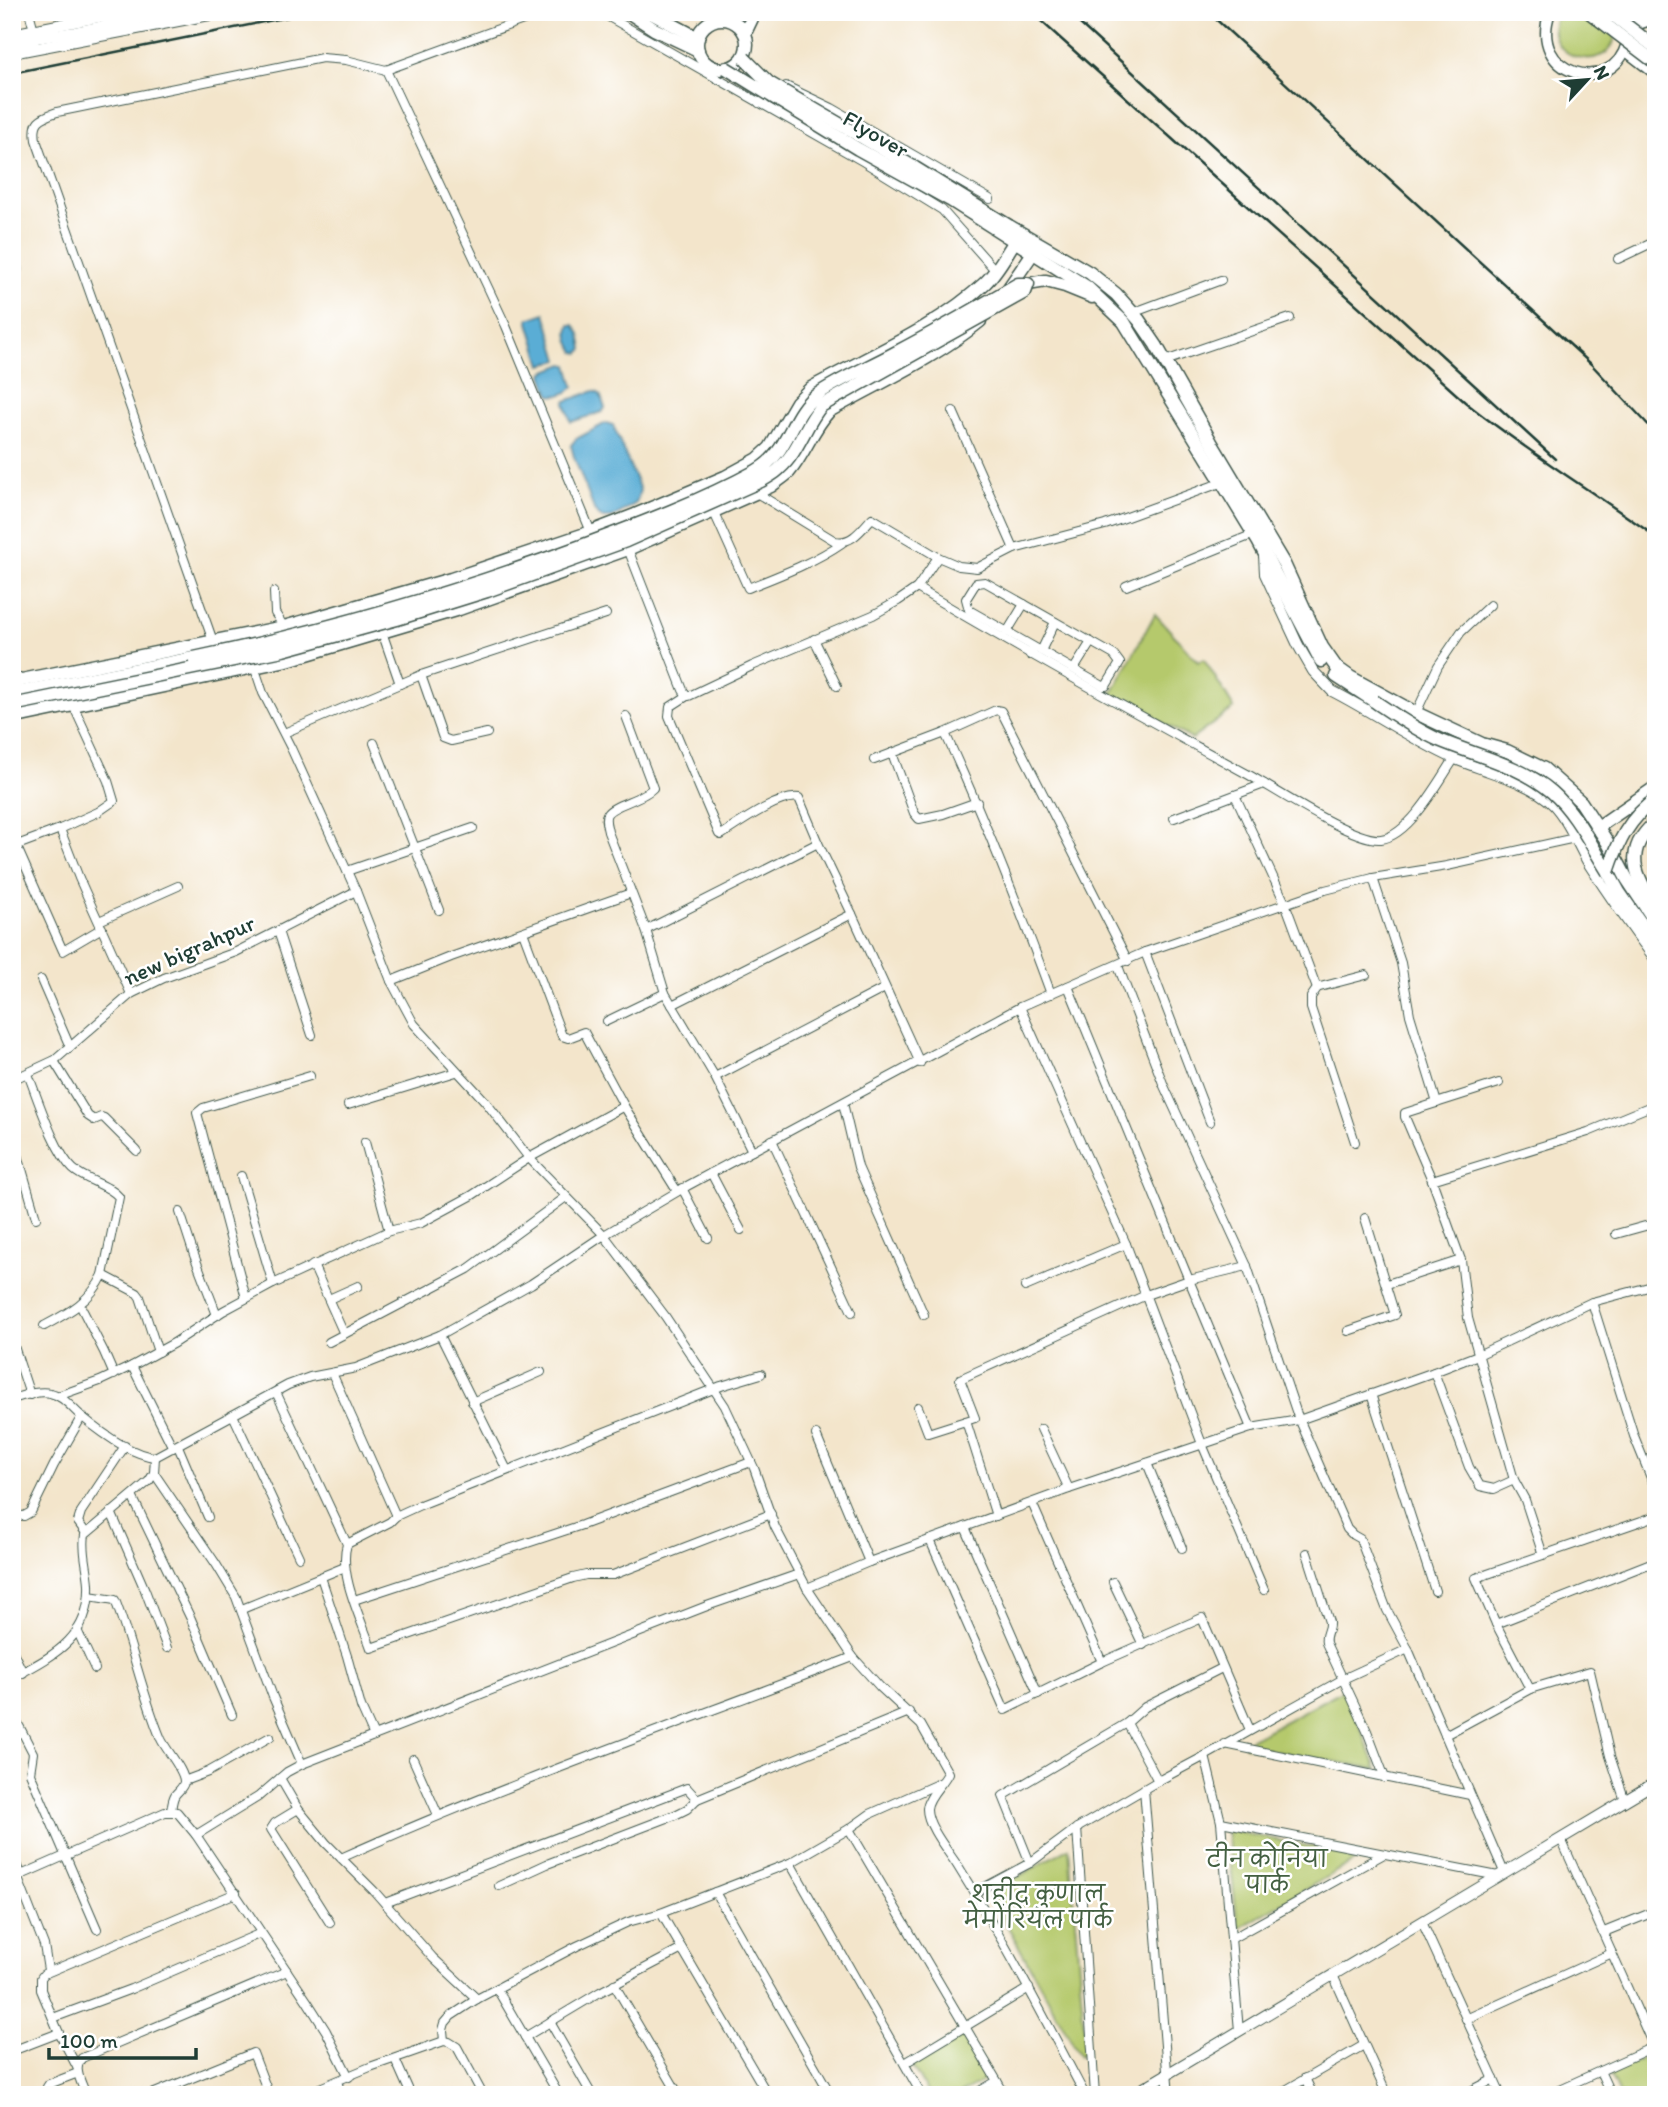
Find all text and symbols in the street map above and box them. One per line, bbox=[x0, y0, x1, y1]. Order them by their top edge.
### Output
north arrow bbox=[1552, 46, 1622, 116]
text: N bbox=[1589, 62, 1615, 84]
street label: Flyover bbox=[838, 104, 914, 164]
street label: new bigrahpur bbox=[119, 908, 259, 991]
park label: टीन कोनिया पार्क bbox=[1204, 1841, 1330, 1899]
park label: शहीद कुणाल मेमोरियल पार्क bbox=[961, 1876, 1114, 1934]
scale bar bbox=[49, 2016, 196, 2060]
text: 100 m bbox=[60, 2028, 118, 2053]

